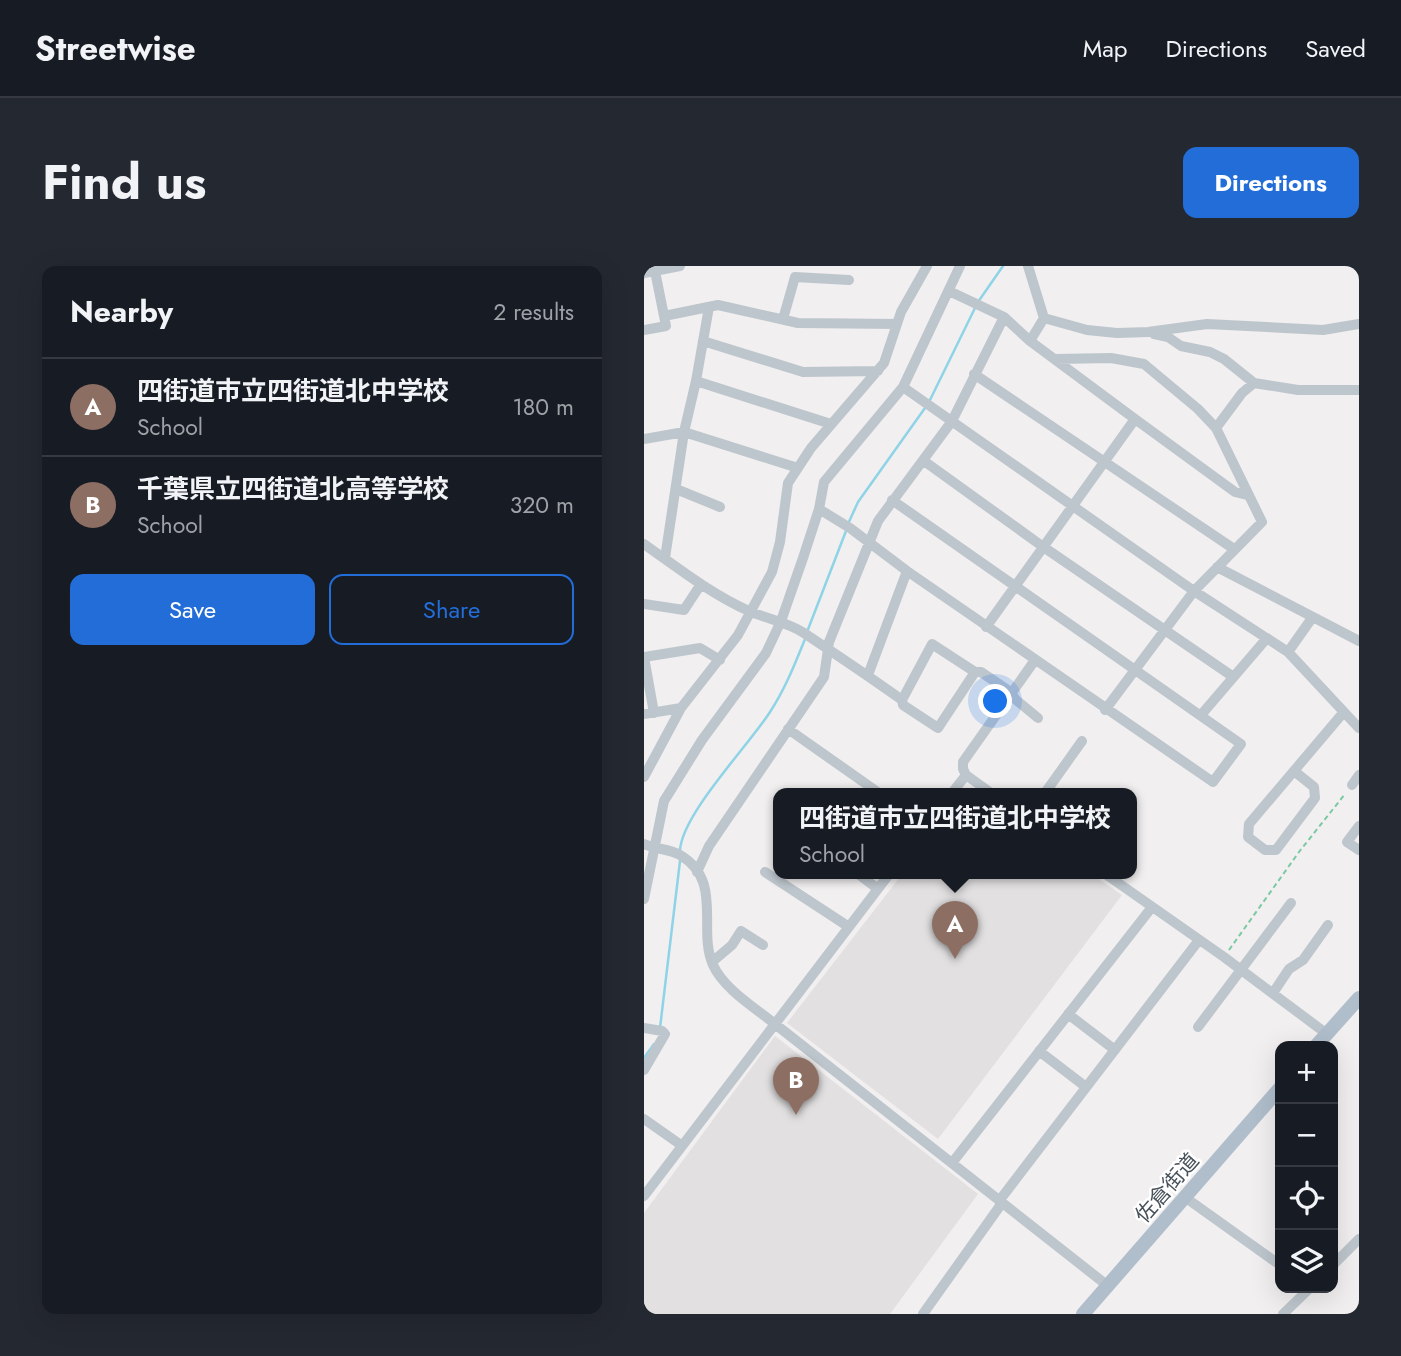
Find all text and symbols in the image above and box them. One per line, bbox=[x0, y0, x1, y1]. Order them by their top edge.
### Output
text: Streetwise bbox=[35, 25, 196, 72]
text: Map bbox=[1083, 31, 1128, 66]
text: Directions bbox=[1166, 31, 1267, 66]
text: Saved bbox=[1305, 31, 1366, 66]
text: Find us bbox=[42, 147, 206, 217]
button: Directions bbox=[1183, 147, 1359, 218]
text: Nearby bbox=[70, 290, 173, 333]
text: 2 results bbox=[493, 295, 574, 329]
text: 四街道市立四街道北中学校 bbox=[137, 372, 449, 410]
text: A bbox=[85, 390, 101, 424]
text: 180 m bbox=[512, 390, 574, 424]
text: School bbox=[137, 410, 203, 444]
text: 千葉県立四街道北高等学校 bbox=[137, 470, 449, 508]
text: B bbox=[85, 488, 101, 522]
text: 320 m bbox=[510, 488, 574, 522]
text: School bbox=[137, 508, 203, 542]
button: Save bbox=[70, 574, 315, 645]
button: Share bbox=[329, 574, 574, 645]
your location bbox=[978, 684, 1012, 718]
popup bbox=[773, 788, 1137, 879]
text: 四街道市立四街道北中学校 bbox=[799, 799, 1111, 837]
text: School bbox=[799, 837, 865, 871]
pin: A bbox=[932, 901, 978, 959]
map controls bbox=[1275, 1041, 1338, 1293]
button: + bbox=[1275, 1041, 1338, 1104]
pin: B bbox=[773, 1057, 819, 1115]
button: − bbox=[1275, 1104, 1338, 1167]
street label: 佐倉街道 bbox=[1128, 1146, 1206, 1230]
button: locate bbox=[1275, 1167, 1338, 1230]
button: layers bbox=[1275, 1230, 1338, 1293]

